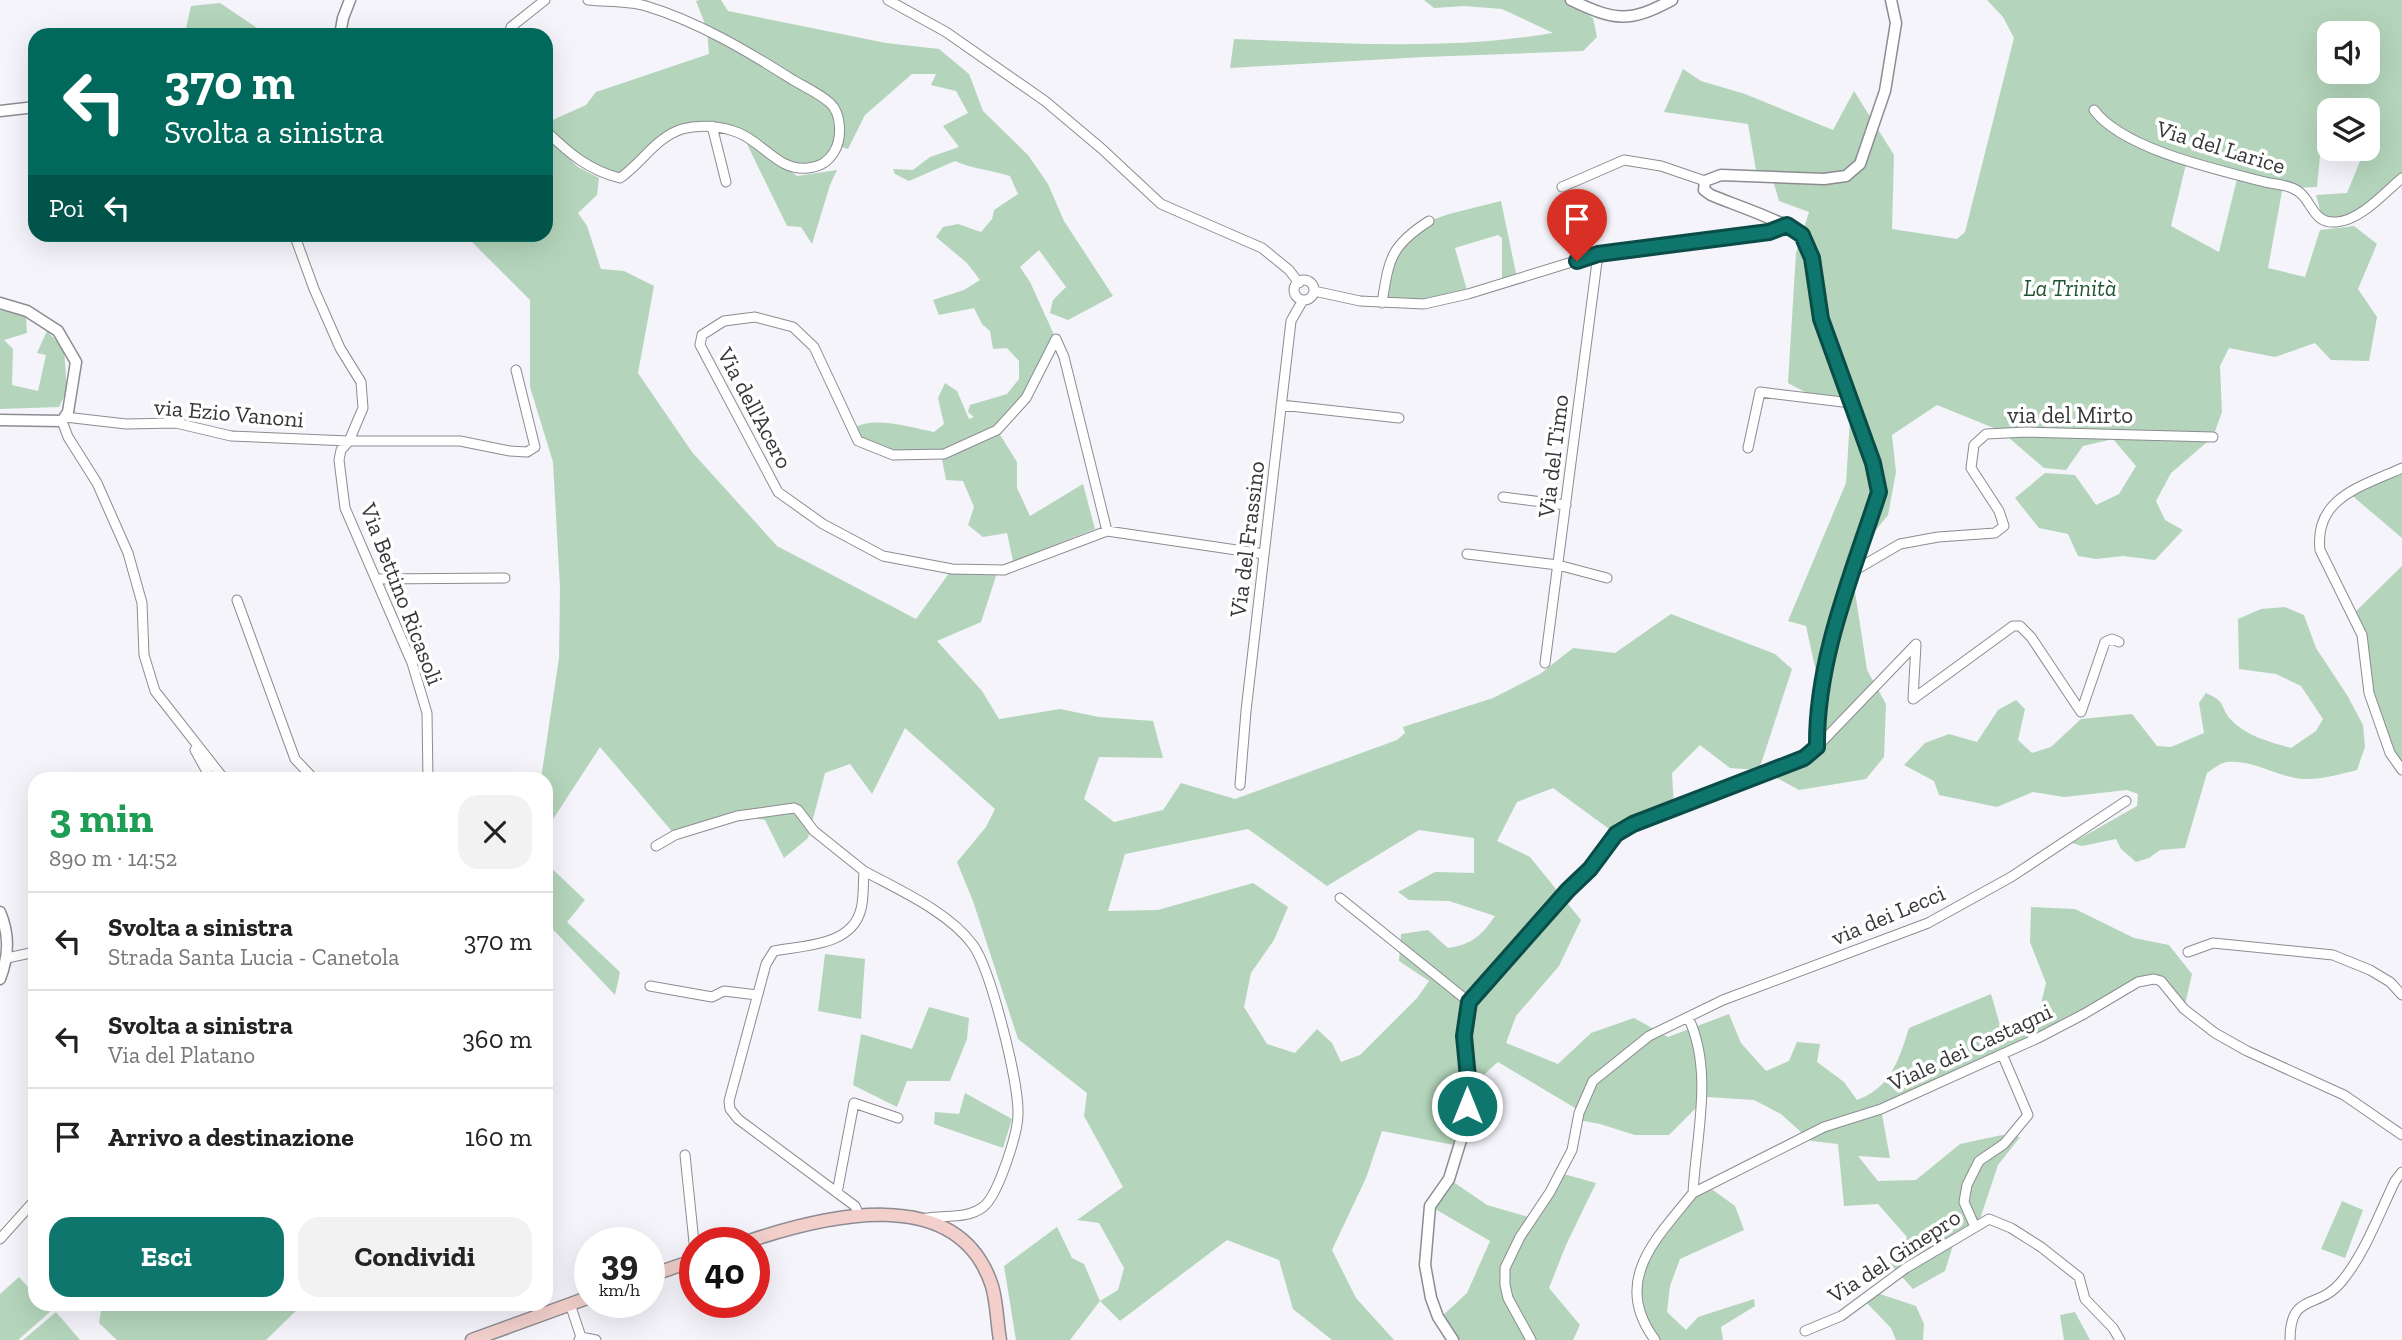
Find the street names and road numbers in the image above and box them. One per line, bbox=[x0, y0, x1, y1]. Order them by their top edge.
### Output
street label: Via del Larice bbox=[2152, 114, 2289, 180]
street label: Via dell'Acero bbox=[711, 342, 799, 473]
street label: via Ezio Vanoni bbox=[153, 392, 305, 434]
street label: Via del Timo bbox=[1531, 393, 1574, 520]
street label: via del Mirto bbox=[2007, 401, 2133, 429]
street label: Via del Frassino bbox=[1223, 459, 1270, 620]
street label: Via Bettino Ricasoli bbox=[354, 498, 450, 689]
street label: via dei Lecci bbox=[1827, 879, 1949, 951]
street label: Viale dei Castagni bbox=[1883, 997, 2056, 1098]
street label: Via del Ginepro bbox=[1822, 1203, 1966, 1310]

